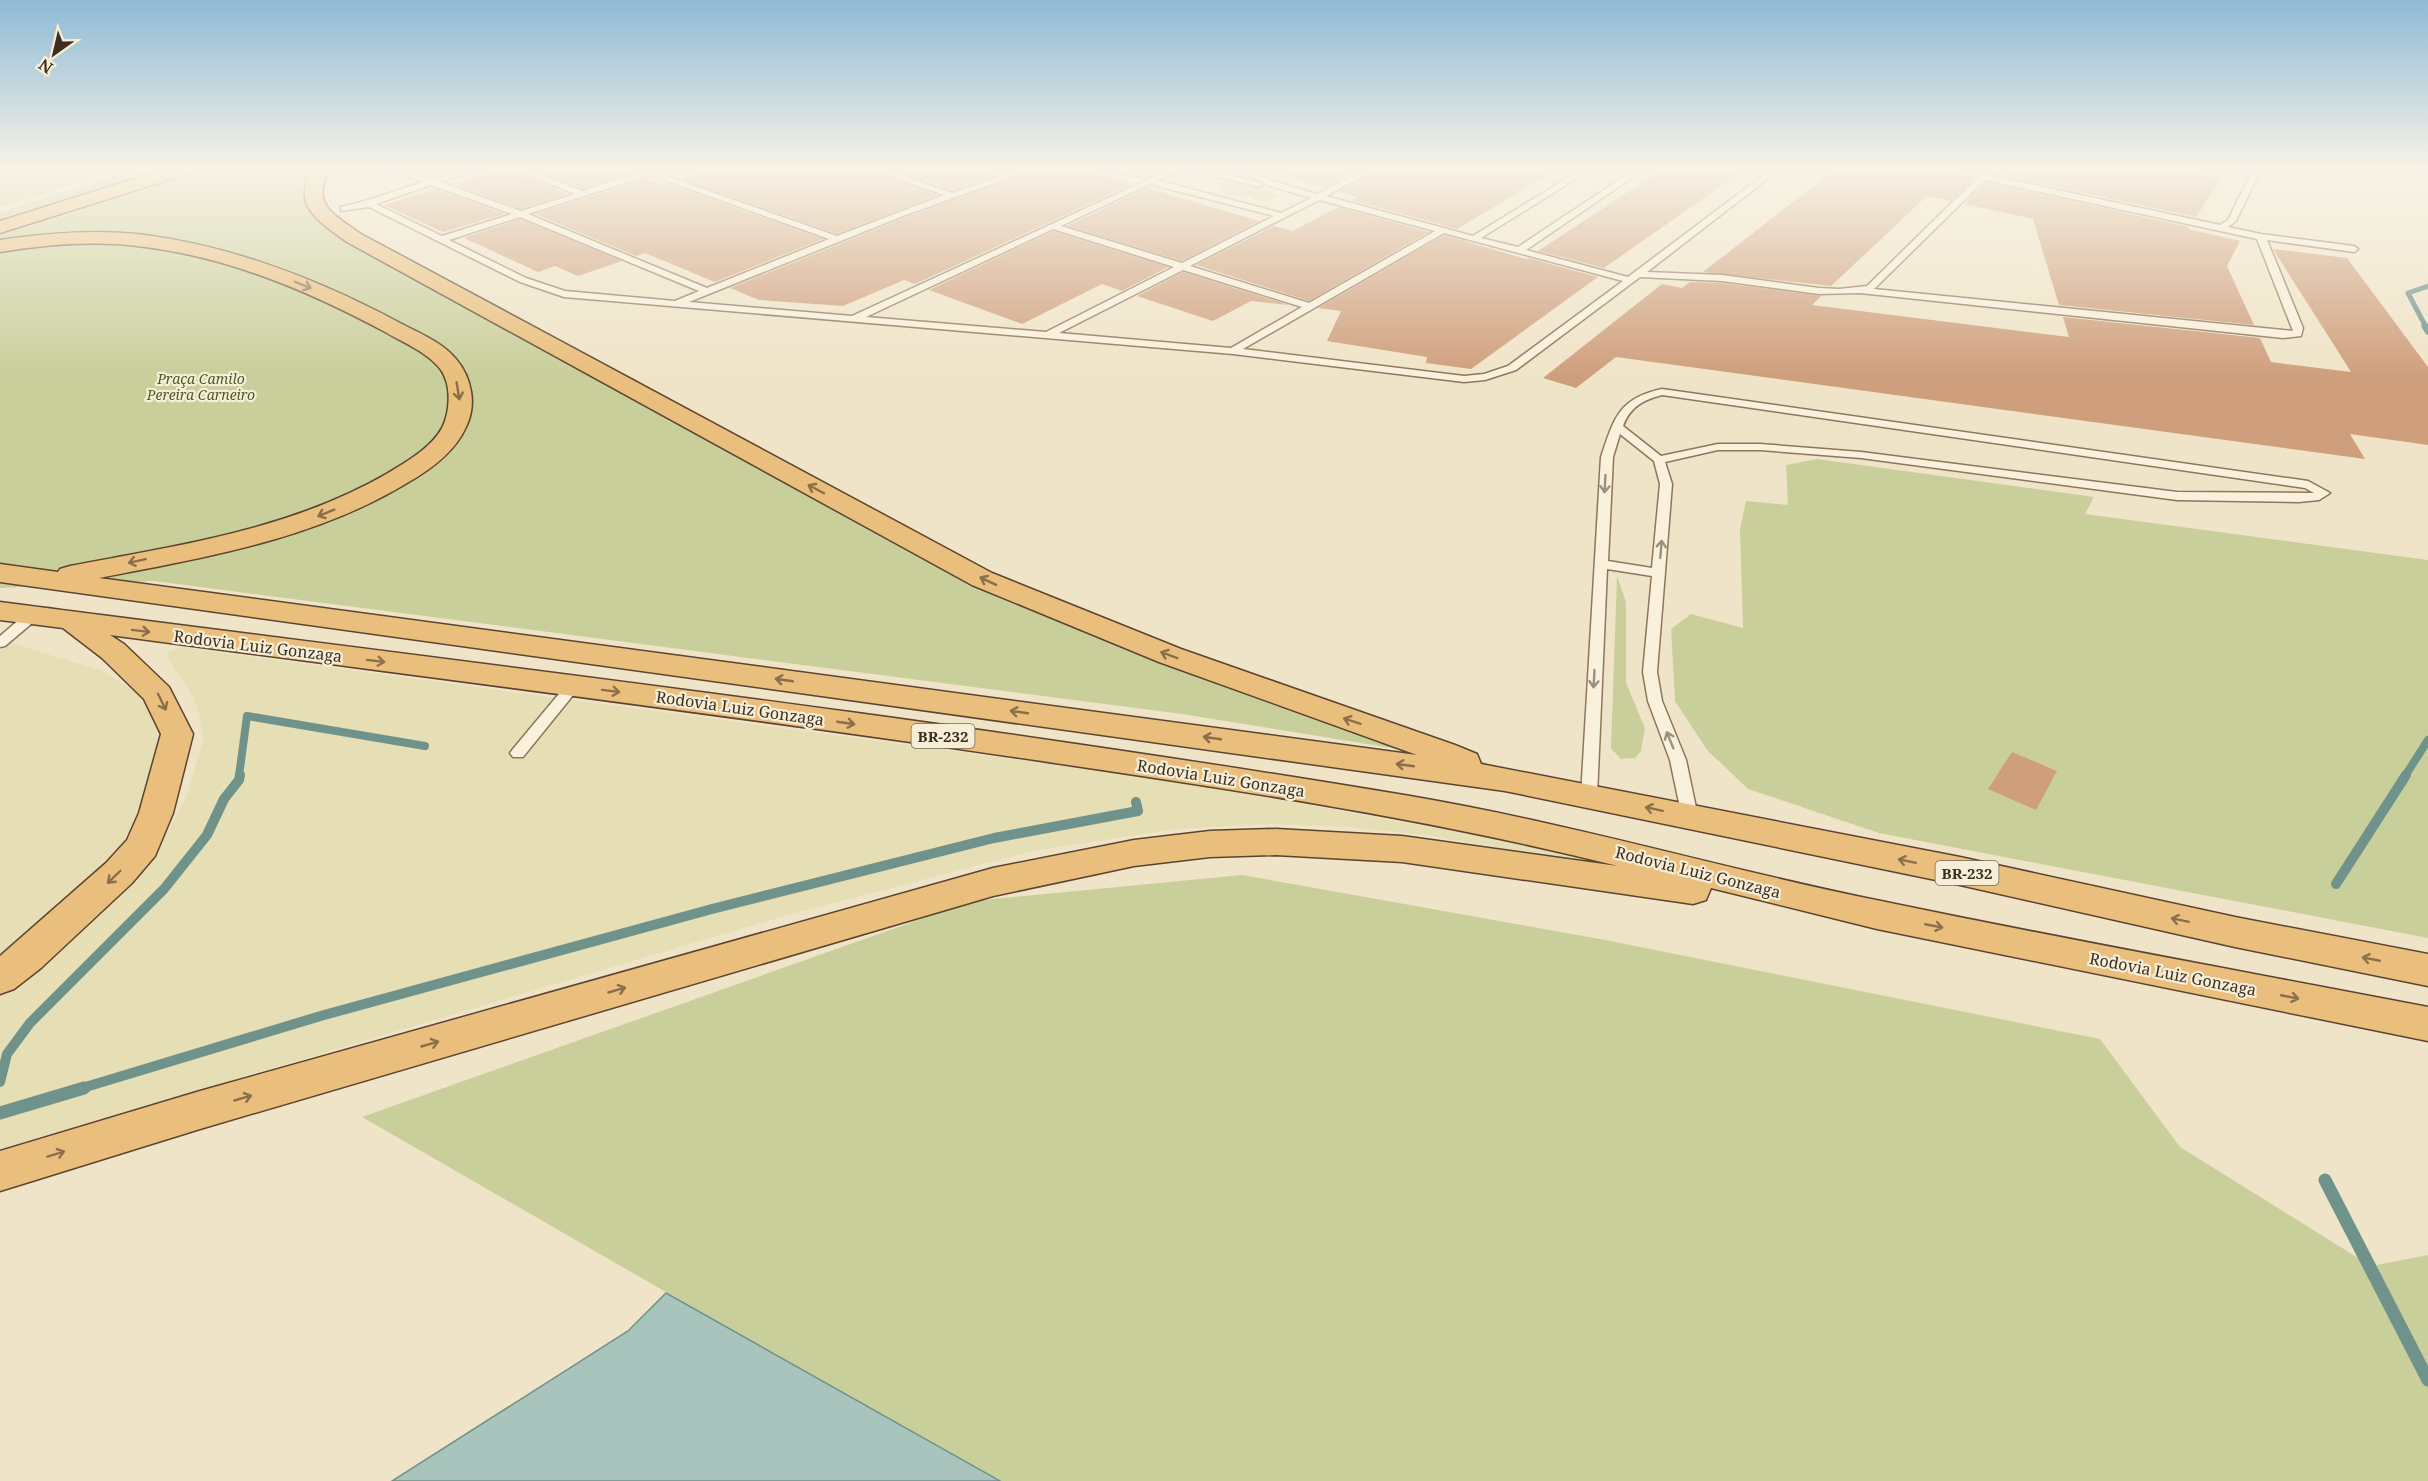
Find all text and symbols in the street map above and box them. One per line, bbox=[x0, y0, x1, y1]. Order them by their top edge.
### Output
north arrow bbox=[24, 24, 84, 84]
text: N bbox=[34, 54, 57, 79]
one-way arrow bbox=[294, 281, 312, 292]
park label: Praça Camilo Pereira Carneiro bbox=[146, 369, 255, 404]
one-way arrow bbox=[453, 381, 464, 400]
one-way arrow bbox=[1599, 473, 1610, 493]
one-way arrow bbox=[808, 483, 826, 494]
one-way arrow bbox=[317, 509, 336, 520]
one-way arrow bbox=[1655, 539, 1666, 559]
one-way arrow bbox=[128, 556, 147, 567]
one-way arrow bbox=[980, 575, 998, 587]
street label: Rodovia Luiz Gonzaga bbox=[172, 625, 344, 667]
one-way arrow bbox=[131, 626, 151, 637]
one-way arrow bbox=[1160, 649, 1179, 660]
one-way arrow bbox=[366, 656, 386, 667]
one-way arrow bbox=[1589, 668, 1600, 688]
one-way arrow bbox=[775, 674, 795, 685]
street label: Rodovia Luiz Gonzaga bbox=[654, 685, 826, 731]
one-way arrow bbox=[601, 686, 621, 697]
one-way arrow bbox=[156, 693, 168, 711]
one-way arrow bbox=[1010, 706, 1029, 717]
one-way arrow bbox=[1343, 714, 1362, 725]
one-way arrow bbox=[836, 717, 856, 728]
road number: BR-232 bbox=[912, 724, 974, 748]
one-way arrow bbox=[1664, 731, 1675, 750]
one-way arrow bbox=[1203, 733, 1223, 744]
street label: Rodovia Luiz Gonzaga bbox=[1135, 754, 1307, 802]
one-way arrow bbox=[1396, 760, 1416, 771]
one-way arrow bbox=[1645, 803, 1664, 814]
street label: Rodovia Luiz Gonzaga bbox=[1613, 841, 1783, 903]
one-way arrow bbox=[1898, 854, 1917, 866]
road number: BR-232 bbox=[1936, 861, 1998, 885]
one-way arrow bbox=[106, 870, 121, 884]
one-way arrow bbox=[2170, 913, 2189, 925]
one-way arrow bbox=[1924, 921, 1943, 932]
street label: Rodovia Luiz Gonzaga bbox=[2088, 947, 2258, 1001]
one-way arrow bbox=[2361, 953, 2381, 964]
one-way arrow bbox=[608, 984, 627, 995]
one-way arrow bbox=[2280, 992, 2299, 1003]
one-way arrow bbox=[420, 1038, 439, 1049]
one-way arrow bbox=[233, 1092, 252, 1103]
one-way arrow bbox=[46, 1148, 65, 1159]

